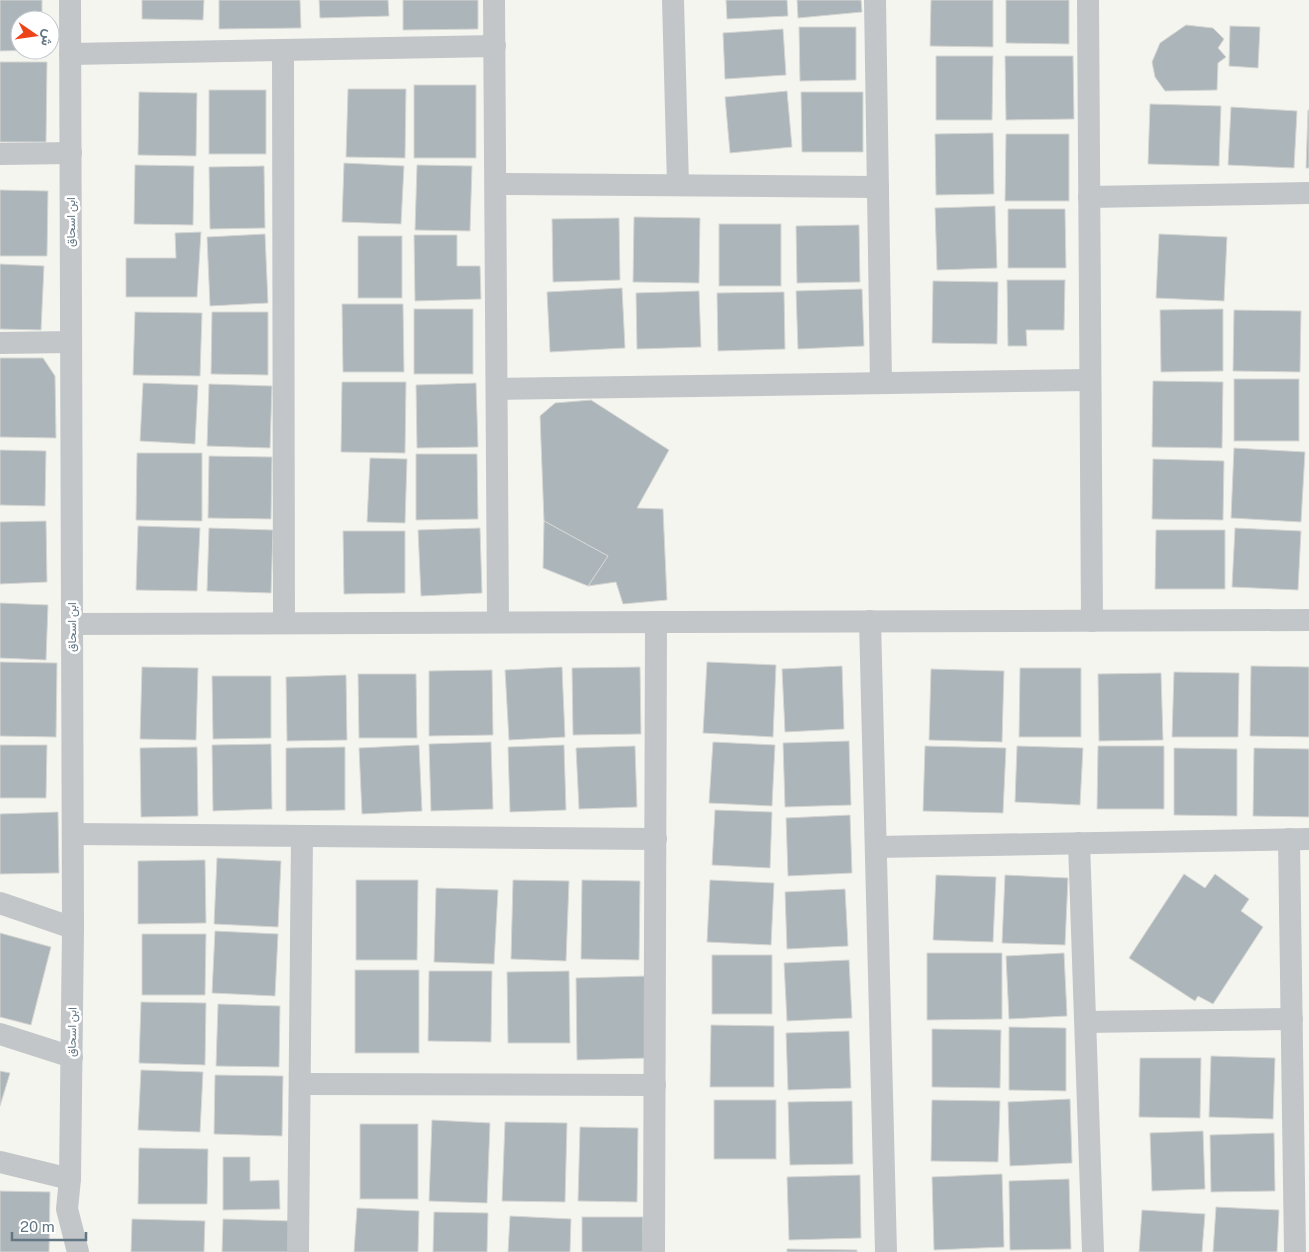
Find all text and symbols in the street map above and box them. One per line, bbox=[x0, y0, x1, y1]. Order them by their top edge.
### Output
north arrow bbox=[10, 10, 60, 60]
text: ش bbox=[37, 28, 57, 48]
street label: ابن اسحاق bbox=[64, 197, 79, 247]
street label: ابن اسحاق bbox=[65, 602, 80, 652]
street label: ابن اسحاق bbox=[65, 1007, 80, 1057]
scale bar bbox=[12, 1210, 86, 1242]
text: 20 m bbox=[20, 1218, 55, 1235]

